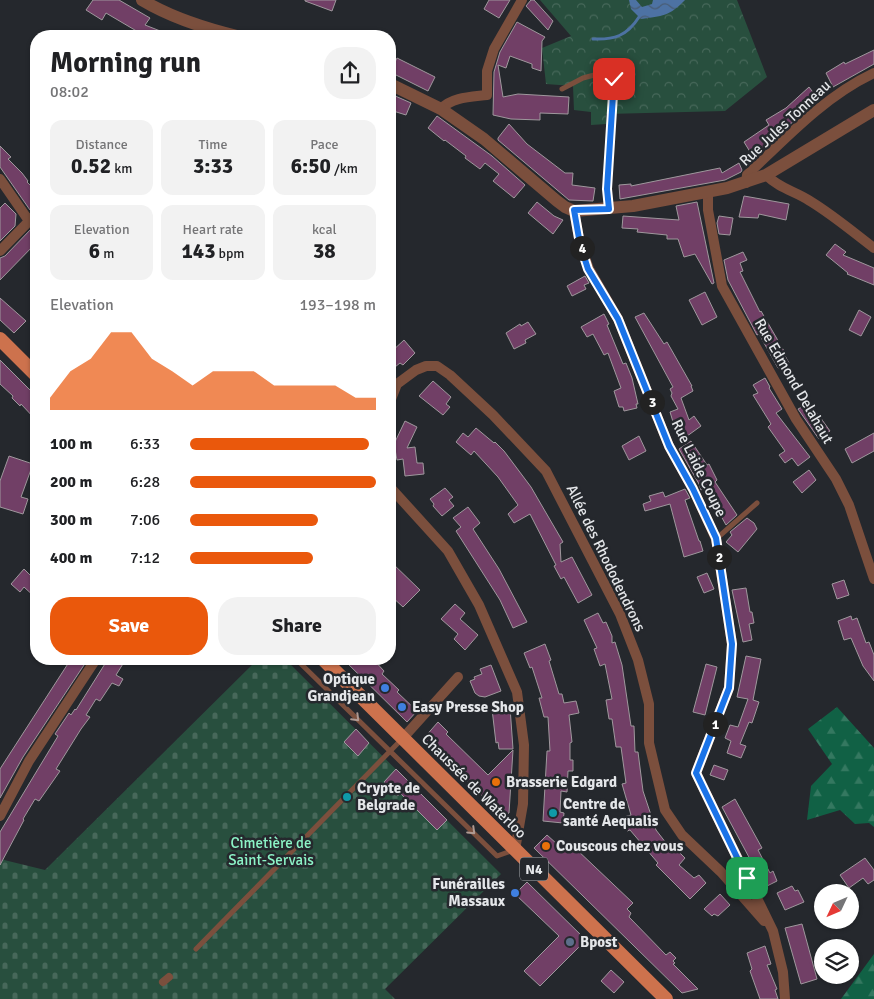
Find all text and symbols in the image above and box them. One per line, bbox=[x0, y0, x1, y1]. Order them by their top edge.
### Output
text: Morning run bbox=[50, 46, 201, 80]
button: share bbox=[324, 47, 376, 99]
pin bbox=[593, 58, 635, 100]
icon: check bbox=[600, 65, 628, 93]
street label: Rue Jules Tonneau bbox=[736, 76, 834, 170]
text: 08:02 bbox=[50, 82, 89, 102]
text: Distance bbox=[76, 136, 128, 153]
text: Time bbox=[199, 136, 227, 153]
text: Pace bbox=[310, 136, 338, 153]
text: 0.52 bbox=[71, 153, 111, 179]
text: 3:33 bbox=[193, 153, 233, 179]
text: 6:50 bbox=[291, 153, 331, 179]
text: km bbox=[111, 160, 132, 177]
text: /km bbox=[331, 160, 358, 177]
text: Elevation bbox=[74, 221, 130, 238]
text: Heart rate bbox=[183, 221, 243, 238]
text: kcal bbox=[312, 221, 337, 238]
pin: 4 bbox=[570, 236, 594, 260]
text: 6 bbox=[89, 238, 100, 264]
text: 143 bbox=[181, 238, 215, 264]
text: 38 bbox=[313, 238, 336, 264]
text: 4 bbox=[579, 240, 586, 257]
text: m bbox=[100, 245, 114, 262]
text: bpm bbox=[215, 245, 245, 262]
text: Elevation bbox=[50, 295, 114, 315]
text: 193–198 m bbox=[299, 295, 376, 315]
street label: Rue Edmond Delahaut bbox=[751, 315, 837, 447]
pin: 3 bbox=[640, 390, 664, 414]
text: 3 bbox=[649, 394, 656, 411]
street label: Rue Laide Coupe bbox=[668, 416, 730, 520]
text: 100 m bbox=[50, 434, 92, 454]
text: 6:33 bbox=[130, 434, 160, 454]
text: 200 m bbox=[50, 472, 92, 492]
text: 6:28 bbox=[130, 472, 160, 492]
street label: Allée des Rhododendrons bbox=[563, 482, 650, 635]
text: 300 m bbox=[50, 510, 92, 530]
text: 7:06 bbox=[130, 510, 160, 530]
pin: 2 bbox=[706, 544, 732, 570]
text: 400 m bbox=[50, 548, 92, 568]
text: 7:12 bbox=[130, 548, 160, 568]
text: 2 bbox=[716, 549, 723, 566]
button: Save bbox=[50, 597, 208, 655]
button: Share bbox=[218, 597, 376, 655]
place label: Optique Grandjean bbox=[307, 670, 375, 705]
marker: Optique Grandjean bbox=[379, 682, 391, 694]
place label: Easy Presse Shop bbox=[412, 698, 524, 716]
marker: Easy Presse Shop bbox=[396, 701, 408, 713]
one-way arrow bbox=[350, 712, 359, 721]
pin: 1 bbox=[702, 712, 728, 736]
text: 1 bbox=[712, 716, 719, 733]
street label: Chaussée de Waterloo bbox=[418, 730, 530, 842]
place label: Brasserie Edgard bbox=[506, 773, 617, 791]
marker: Brasserie Edgard bbox=[490, 776, 502, 788]
place label: Crypte de Belgrade bbox=[357, 779, 420, 814]
marker: Crypte de Belgrade bbox=[341, 791, 353, 803]
place label: Centre de santé Aequalis bbox=[563, 795, 659, 830]
marker: Centre de santé Aequalis bbox=[547, 807, 559, 819]
one-way arrow bbox=[466, 825, 475, 834]
park label: Cimetière de Saint-Servais bbox=[228, 834, 314, 869]
place label: Couscous chez vous bbox=[556, 837, 684, 855]
marker: Couscous chez vous bbox=[540, 840, 552, 852]
pin bbox=[726, 857, 768, 899]
road number: N4 bbox=[520, 858, 548, 881]
icon: arrive bbox=[733, 864, 761, 892]
place label: Funérailles Massaux bbox=[432, 875, 506, 910]
north arrow bbox=[814, 884, 859, 929]
map controls bbox=[814, 884, 859, 984]
marker: Funérailles Massaux bbox=[509, 887, 521, 899]
place label: Bpost bbox=[580, 933, 618, 951]
marker: Bpost bbox=[564, 936, 576, 948]
button: layers bbox=[814, 939, 859, 984]

